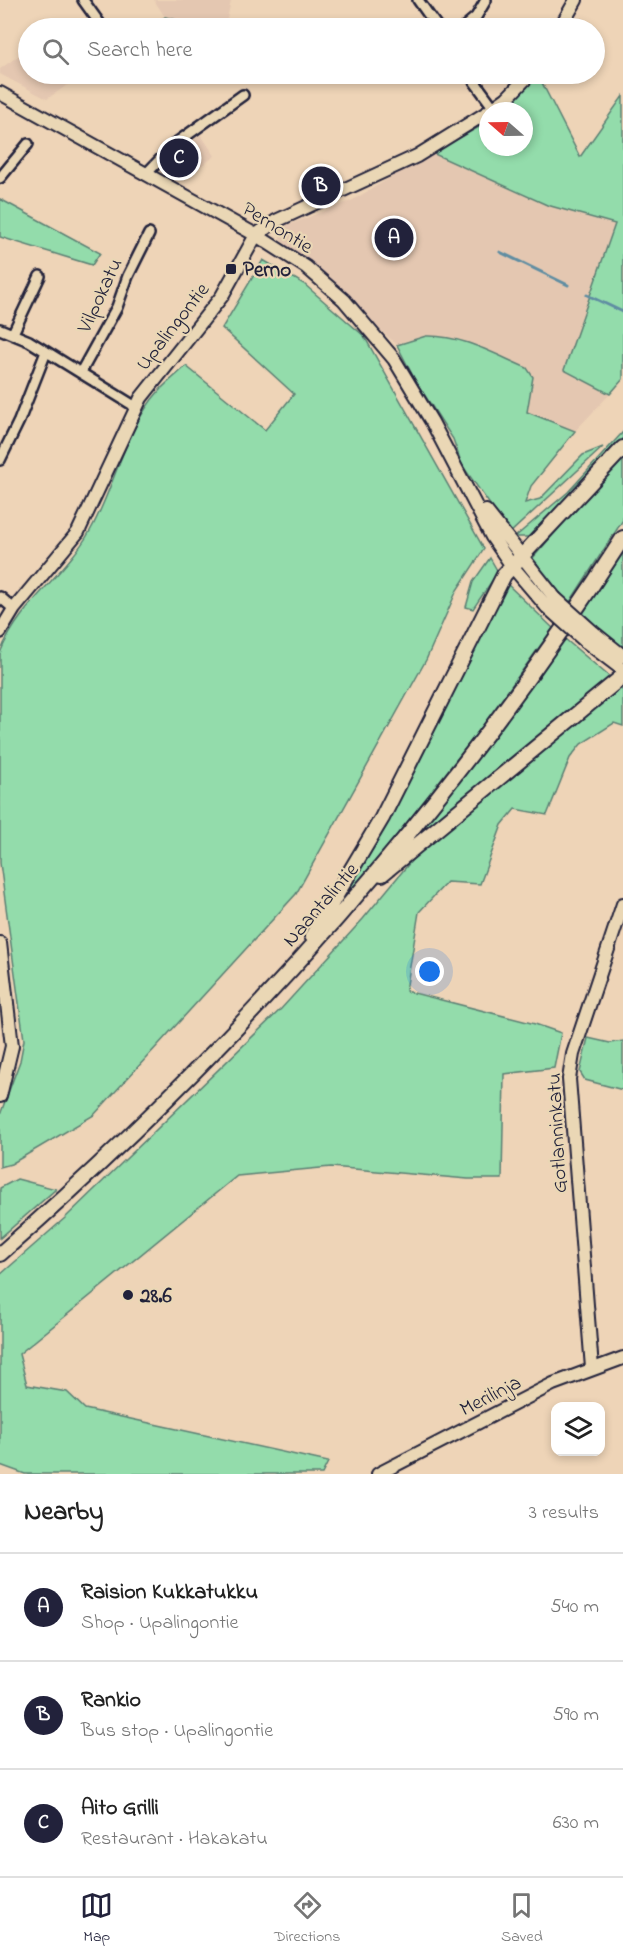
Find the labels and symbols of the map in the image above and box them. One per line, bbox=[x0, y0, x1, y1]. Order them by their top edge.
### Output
north arrow bbox=[479, 102, 533, 156]
pin: C bbox=[160, 136, 198, 180]
pin: B bbox=[302, 164, 340, 208]
street label: Pernontie bbox=[236, 195, 319, 263]
pin: A bbox=[374, 216, 414, 260]
street label: Vilpokatu bbox=[70, 253, 131, 339]
place label: Perno bbox=[243, 256, 291, 286]
marker: Perno bbox=[224, 262, 238, 276]
street label: Upalingontie bbox=[130, 276, 220, 379]
street label: Naantalintie bbox=[276, 856, 367, 954]
your location bbox=[415, 957, 444, 986]
street label: Gotlanninkatu bbox=[540, 1072, 576, 1194]
place label: 28.6 bbox=[139, 1282, 173, 1312]
marker: 28.6 bbox=[121, 1288, 135, 1302]
street label: Merilinja bbox=[455, 1369, 527, 1425]

